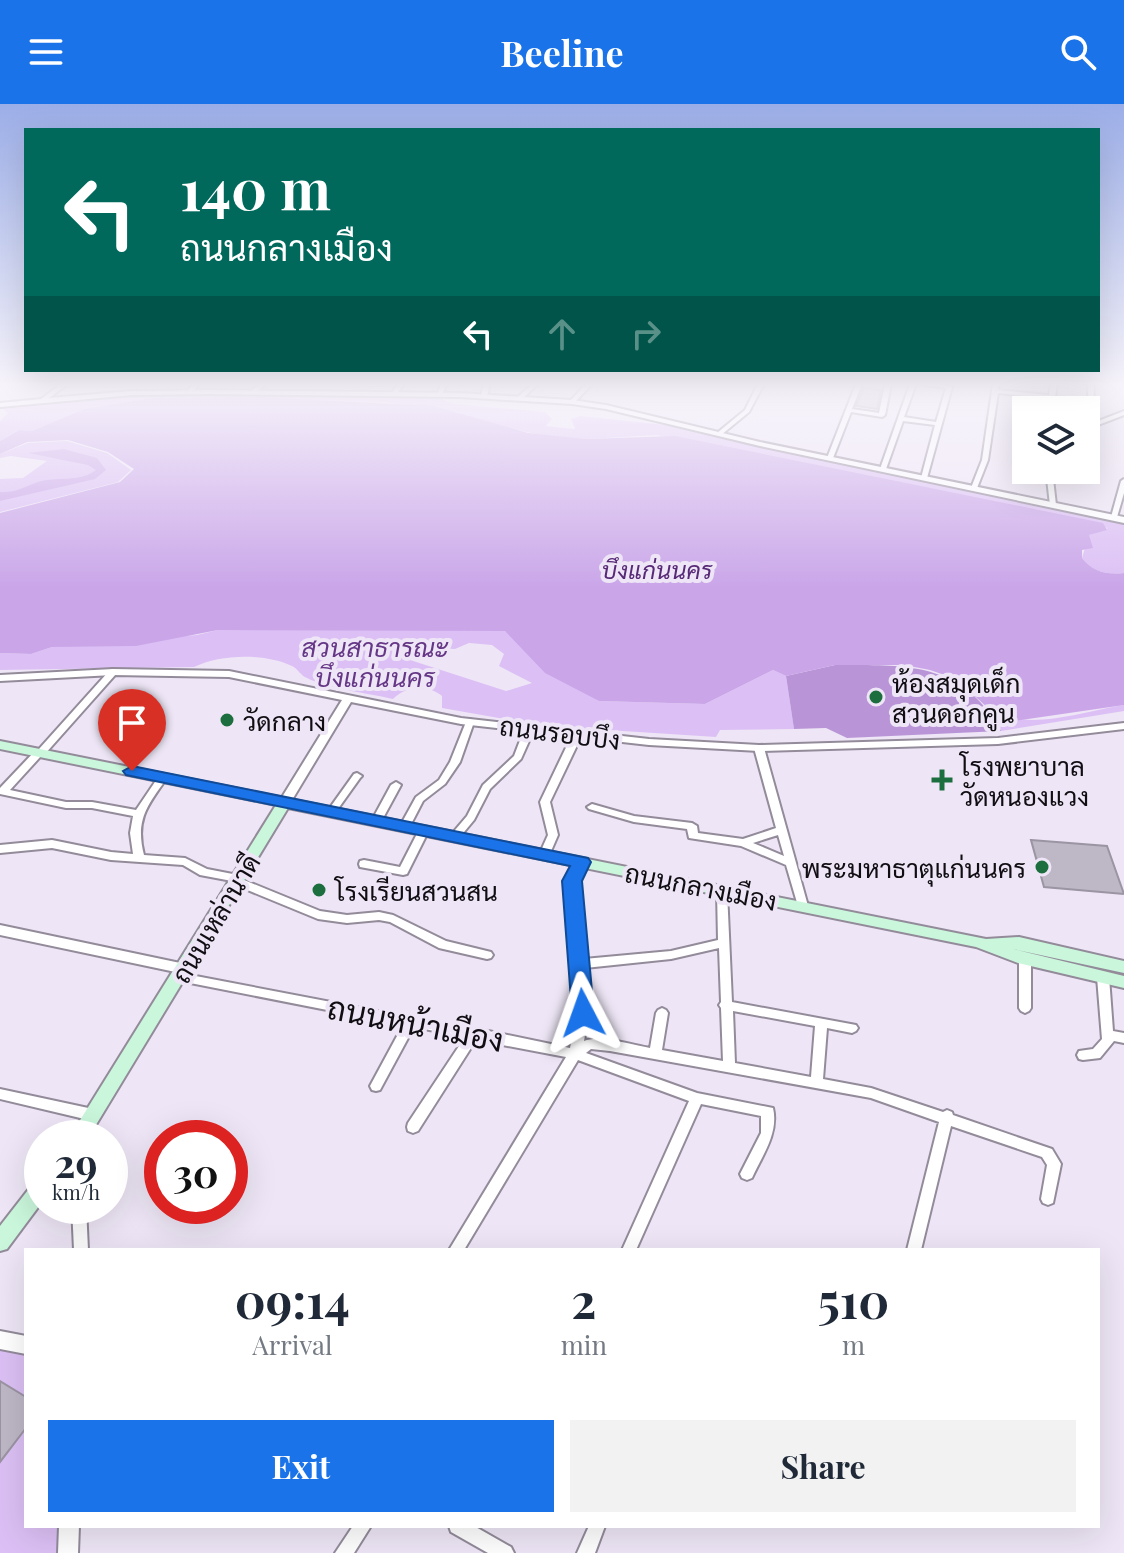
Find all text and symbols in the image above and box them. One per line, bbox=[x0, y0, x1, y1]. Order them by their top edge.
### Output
text: Beeline bbox=[500, 28, 624, 76]
icon: menu bbox=[24, 30, 68, 74]
icon: search bbox=[1056, 30, 1100, 74]
text: 140 m bbox=[180, 150, 331, 225]
icon: left bbox=[48, 160, 152, 264]
text: ถนนกลางเมือง bbox=[180, 222, 393, 270]
icon: left bbox=[456, 312, 500, 356]
icon: ahead bbox=[540, 312, 584, 356]
icon: right bbox=[624, 312, 668, 356]
map controls bbox=[1012, 396, 1100, 484]
button: layers bbox=[1012, 396, 1100, 484]
water label: บึงแก่นนคร bbox=[602, 553, 714, 585]
park label: สวนสาธารณะ บึงแก่นนคร bbox=[301, 629, 449, 694]
place label: ห้องสมุดเด็ก สวนดอกคูน bbox=[892, 665, 1020, 732]
marker: ห้องสมุดเด็ก สวนดอกคูน bbox=[867, 688, 885, 706]
pin bbox=[98, 689, 166, 771]
icon: arrive bbox=[110, 701, 154, 745]
place label: วัดกลาง bbox=[243, 703, 326, 738]
street label: ถนนรอบบึง bbox=[498, 707, 622, 757]
marker: วัดกลาง bbox=[218, 711, 236, 729]
place label: โรงพยาบาล วัดหนองแวง bbox=[958, 748, 1089, 813]
marker: โรงพยาบาล วัดหนองแวง bbox=[931, 769, 953, 791]
street label: ถนนเหล่านาดี bbox=[163, 847, 267, 989]
place label: พระมหาธาตุแก่นนคร bbox=[802, 850, 1026, 887]
street label: ถนนกลางเมือง bbox=[622, 854, 780, 918]
marker: พระมหาธาตุแก่นนคร bbox=[1033, 858, 1051, 876]
place label: โรงเรียนสวนสน bbox=[333, 873, 498, 908]
marker: โรงเรียนสวนสน bbox=[310, 881, 328, 899]
position arrow bbox=[541, 971, 625, 1055]
street label: ถนนหน้าเมือง bbox=[324, 984, 508, 1060]
speed limit sign: 30 bbox=[144, 1120, 248, 1224]
text: 29 bbox=[54, 1135, 98, 1188]
text: km/h bbox=[52, 1178, 100, 1205]
text: 09:14 bbox=[235, 1267, 350, 1331]
text: 2 bbox=[571, 1267, 596, 1331]
text: 510 bbox=[818, 1267, 889, 1331]
text: Arrival bbox=[252, 1327, 332, 1362]
text: min bbox=[561, 1327, 607, 1362]
text: m bbox=[842, 1327, 865, 1362]
button: Exit bbox=[48, 1420, 554, 1512]
button: Share bbox=[570, 1420, 1076, 1512]

